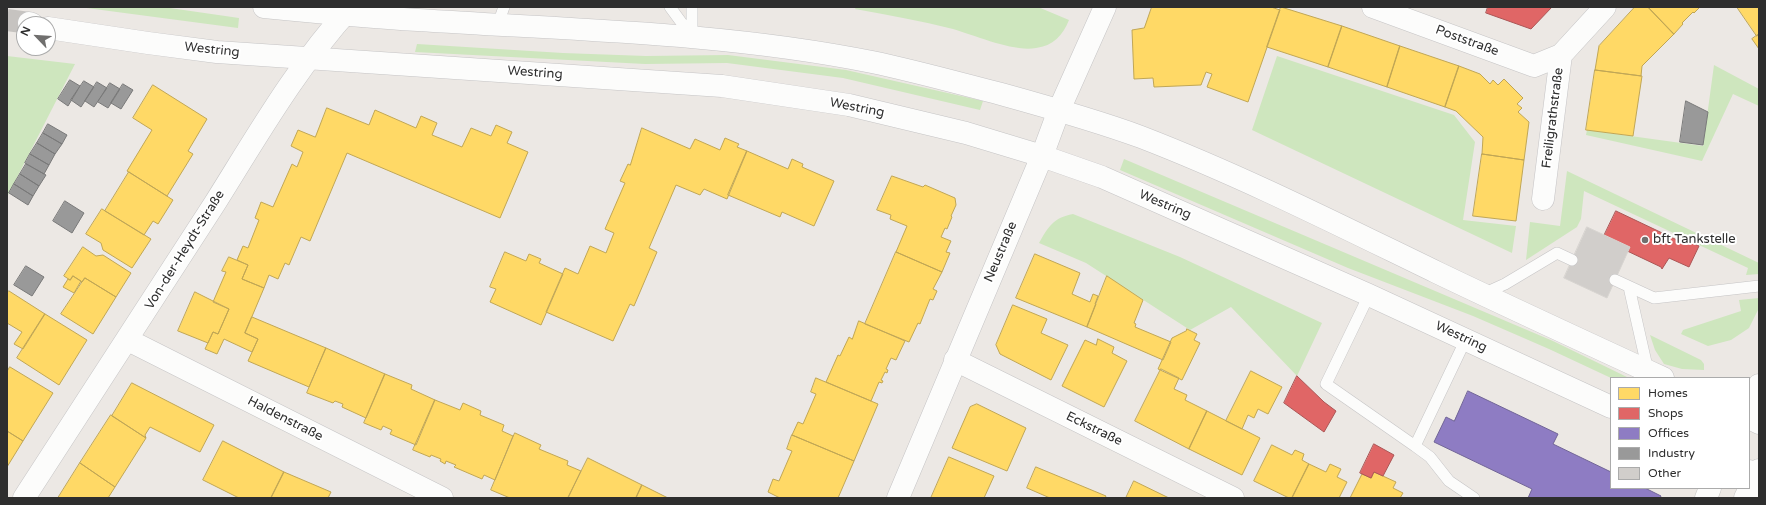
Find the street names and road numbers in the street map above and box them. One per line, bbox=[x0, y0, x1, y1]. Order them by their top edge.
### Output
street label: Poststraße bbox=[1433, 22, 1501, 60]
street label: Westring bbox=[184, 39, 240, 61]
street label: Westring bbox=[507, 63, 563, 83]
street label: Freiligrathstraße bbox=[1539, 67, 1567, 169]
street label: Westring bbox=[828, 95, 886, 121]
street label: Westring bbox=[1136, 187, 1194, 223]
street label: Von-der-Heydt-Straße bbox=[142, 188, 228, 312]
street label: Neustraße bbox=[981, 219, 1021, 285]
street label: Westring bbox=[1433, 318, 1489, 356]
street label: Haldenstraße bbox=[245, 393, 325, 445]
street label: Eckstraße bbox=[1063, 409, 1125, 449]

